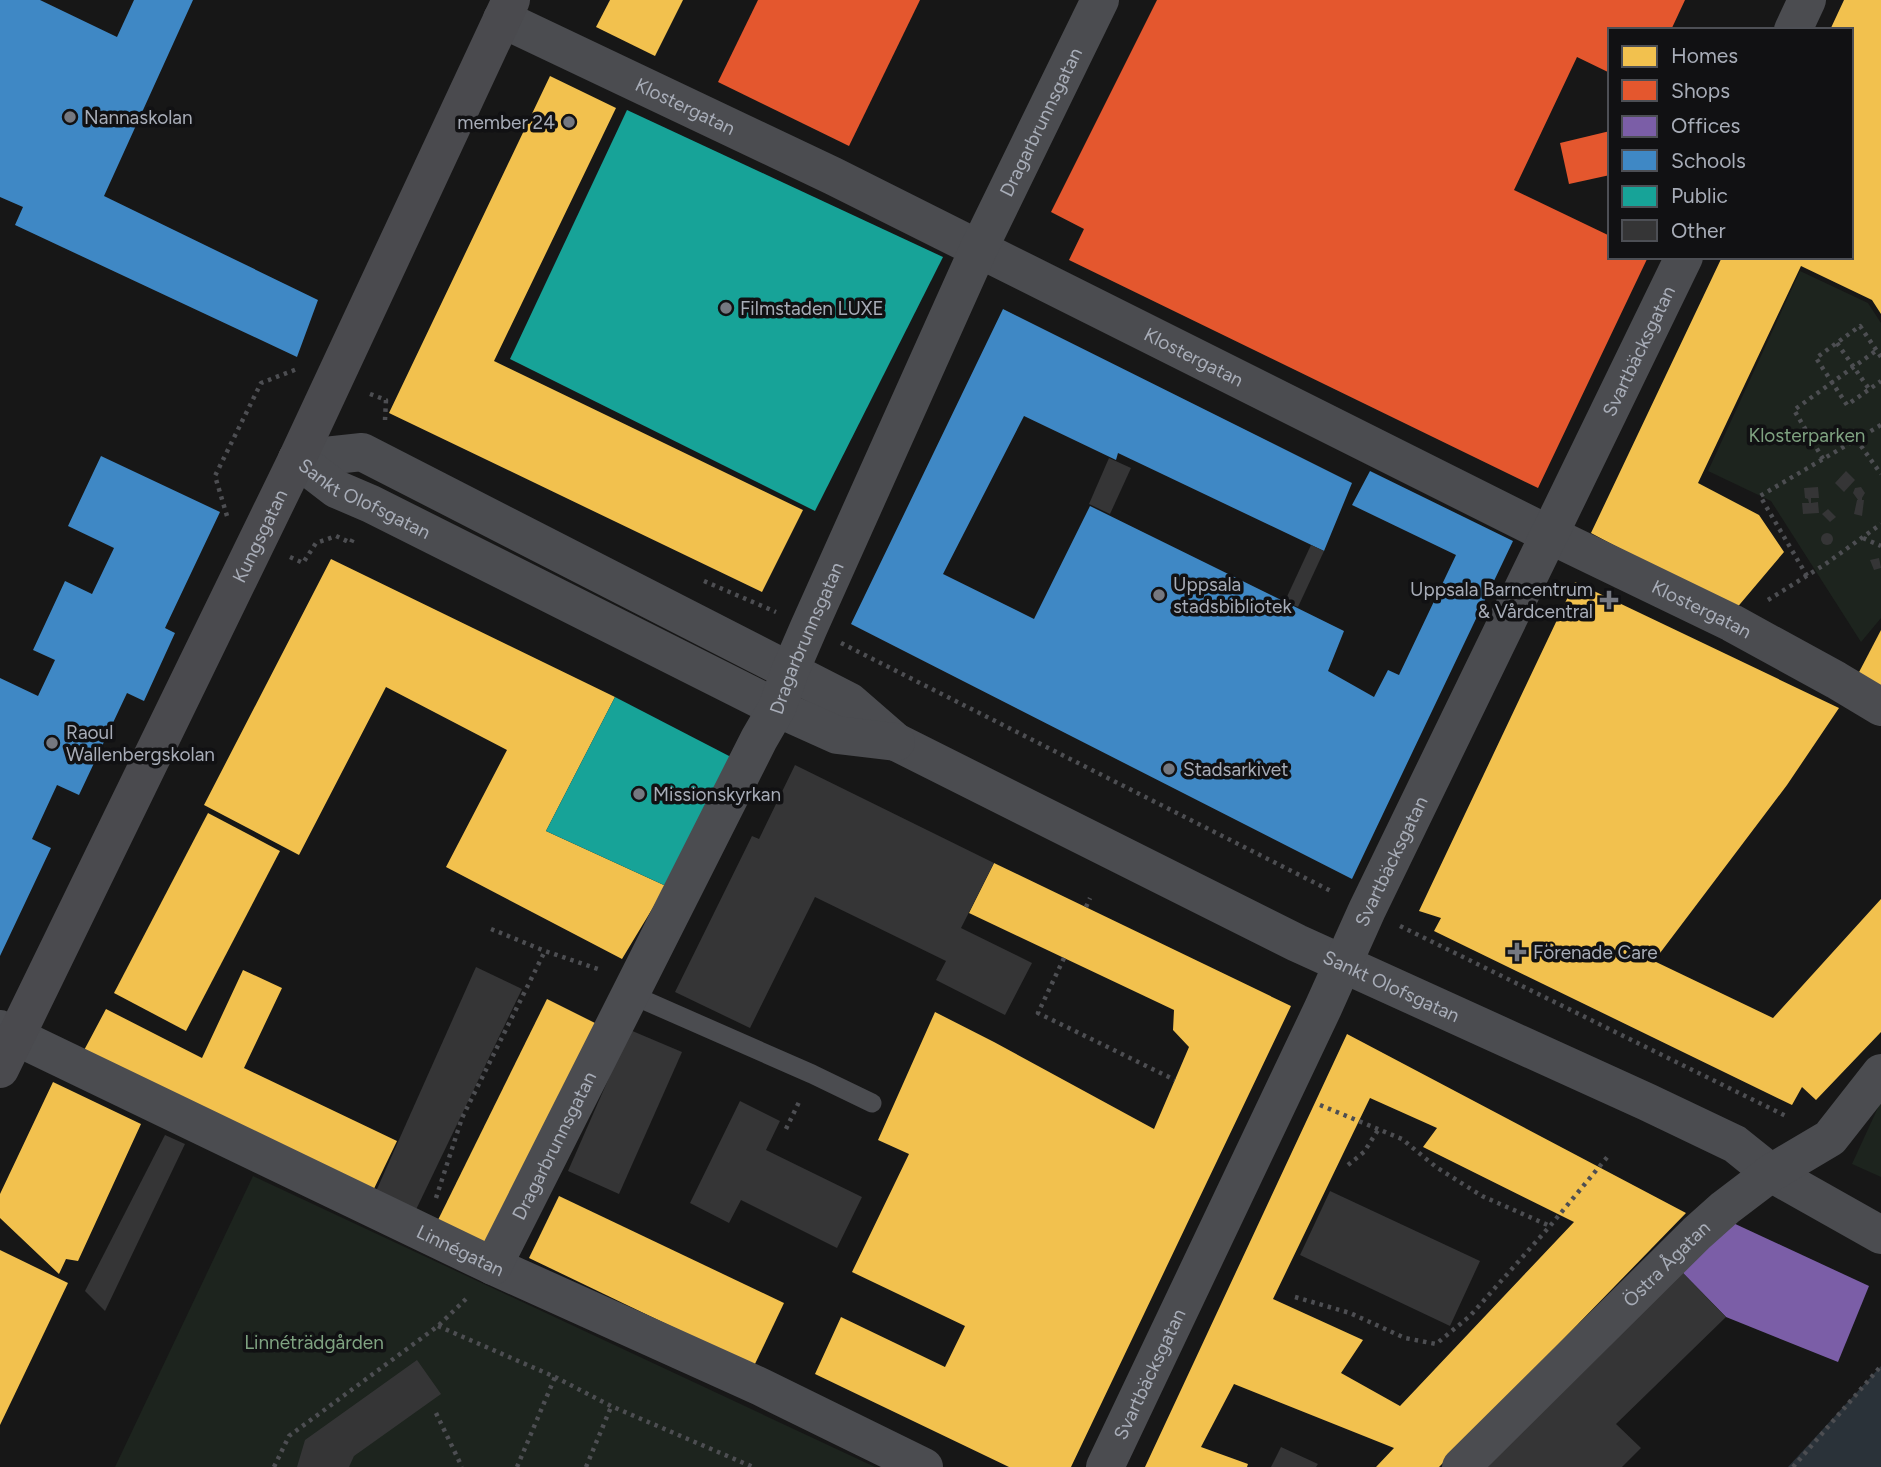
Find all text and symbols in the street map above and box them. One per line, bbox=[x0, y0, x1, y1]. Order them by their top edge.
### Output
legend bbox=[1608, 28, 1853, 259]
text: Homes bbox=[1671, 43, 1738, 68]
street label: Dragarbrunnsgatan bbox=[994, 44, 1087, 200]
street label: Klostergatan bbox=[632, 72, 739, 140]
text: Shops bbox=[1671, 78, 1730, 103]
place label: Nannaskolan bbox=[84, 106, 193, 129]
marker: Nannaskolan bbox=[62, 109, 78, 125]
place label: member 24 bbox=[457, 111, 555, 134]
text: Offices bbox=[1671, 113, 1740, 138]
marker: member 24 bbox=[561, 114, 577, 130]
text: Schools bbox=[1671, 148, 1746, 173]
text: Public bbox=[1671, 183, 1728, 208]
text: Other bbox=[1671, 218, 1726, 243]
street label: Svartbäcksgatan bbox=[1597, 282, 1680, 420]
place label: Filmstaden LUXE bbox=[740, 297, 884, 320]
marker: Filmstaden LUXE bbox=[718, 300, 734, 316]
street label: Klostergatan bbox=[1141, 322, 1247, 391]
park label: Klosterparken bbox=[1749, 424, 1865, 447]
street label: Sankt Olofsgatan bbox=[294, 453, 435, 544]
street label: Kungsgatan bbox=[227, 485, 292, 586]
street label: Dragarbrunnsgatan bbox=[764, 558, 848, 717]
place label: Uppsala stadsbibliotek bbox=[1173, 573, 1292, 618]
street label: Klostergatan bbox=[1648, 575, 1756, 643]
place label: Uppsala Barncentrum & Vårdcentral bbox=[1410, 578, 1593, 623]
marker: Uppsala stadsbibliotek bbox=[1151, 587, 1167, 603]
marker: Uppsala Barncentrum & Vårdcentral bbox=[1599, 590, 1619, 610]
place label: Raoul Wallenbergskolan bbox=[66, 721, 215, 766]
marker: Raoul Wallenbergskolan bbox=[44, 735, 60, 751]
place label: Stadsarkivet bbox=[1183, 758, 1288, 781]
marker: Stadsarkivet bbox=[1161, 761, 1177, 777]
place label: Missionskyrkan bbox=[653, 783, 781, 806]
marker: Missionskyrkan bbox=[631, 786, 647, 802]
street label: Svartbäcksgatan bbox=[1350, 792, 1432, 930]
place label: Förenade Care bbox=[1533, 941, 1658, 964]
marker: Förenade Care bbox=[1507, 942, 1527, 962]
street label: Sankt Olofsgatan bbox=[1320, 945, 1463, 1027]
street label: Dragarbrunnsgatan bbox=[507, 1068, 601, 1223]
street label: Östra Ågatan bbox=[1618, 1216, 1714, 1311]
street label: Linnégatan bbox=[413, 1220, 508, 1281]
street label: Svartbäcksgatan bbox=[1108, 1305, 1190, 1443]
park label: Linnéträdgården bbox=[244, 1331, 384, 1354]

